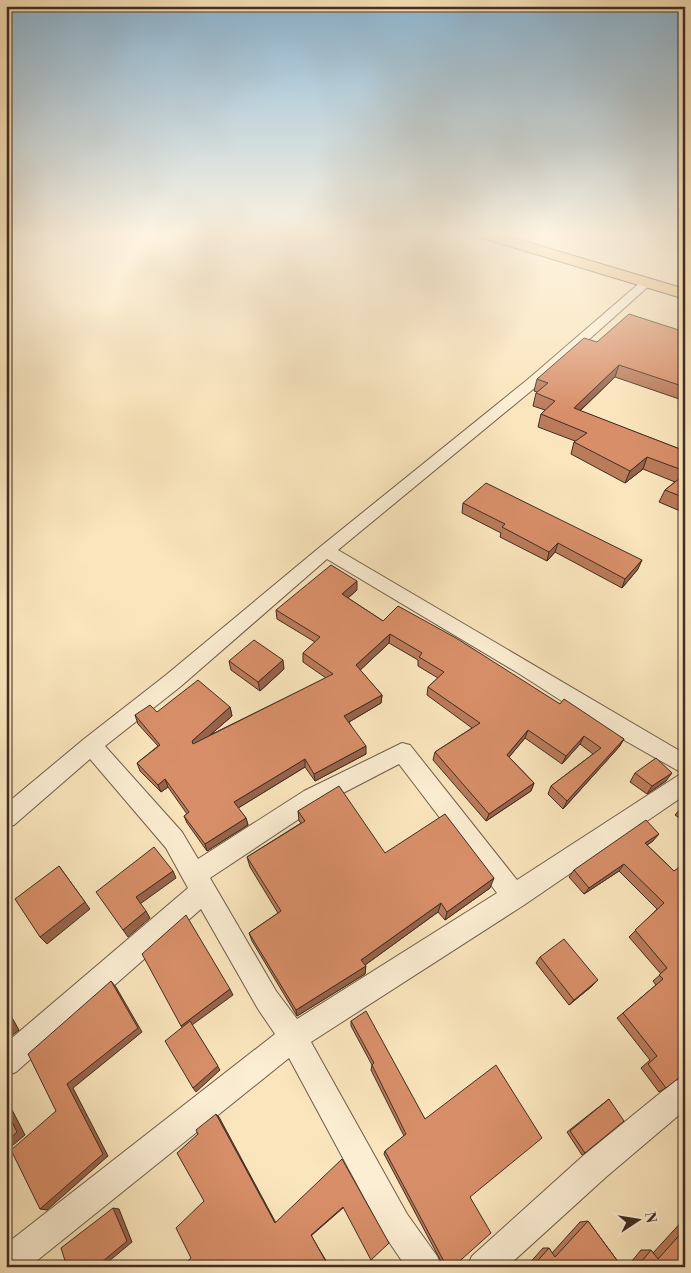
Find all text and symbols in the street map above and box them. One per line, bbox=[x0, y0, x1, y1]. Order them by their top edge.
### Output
north arrow bbox=[614, 1196, 664, 1246]
text: N bbox=[640, 1210, 660, 1225]

